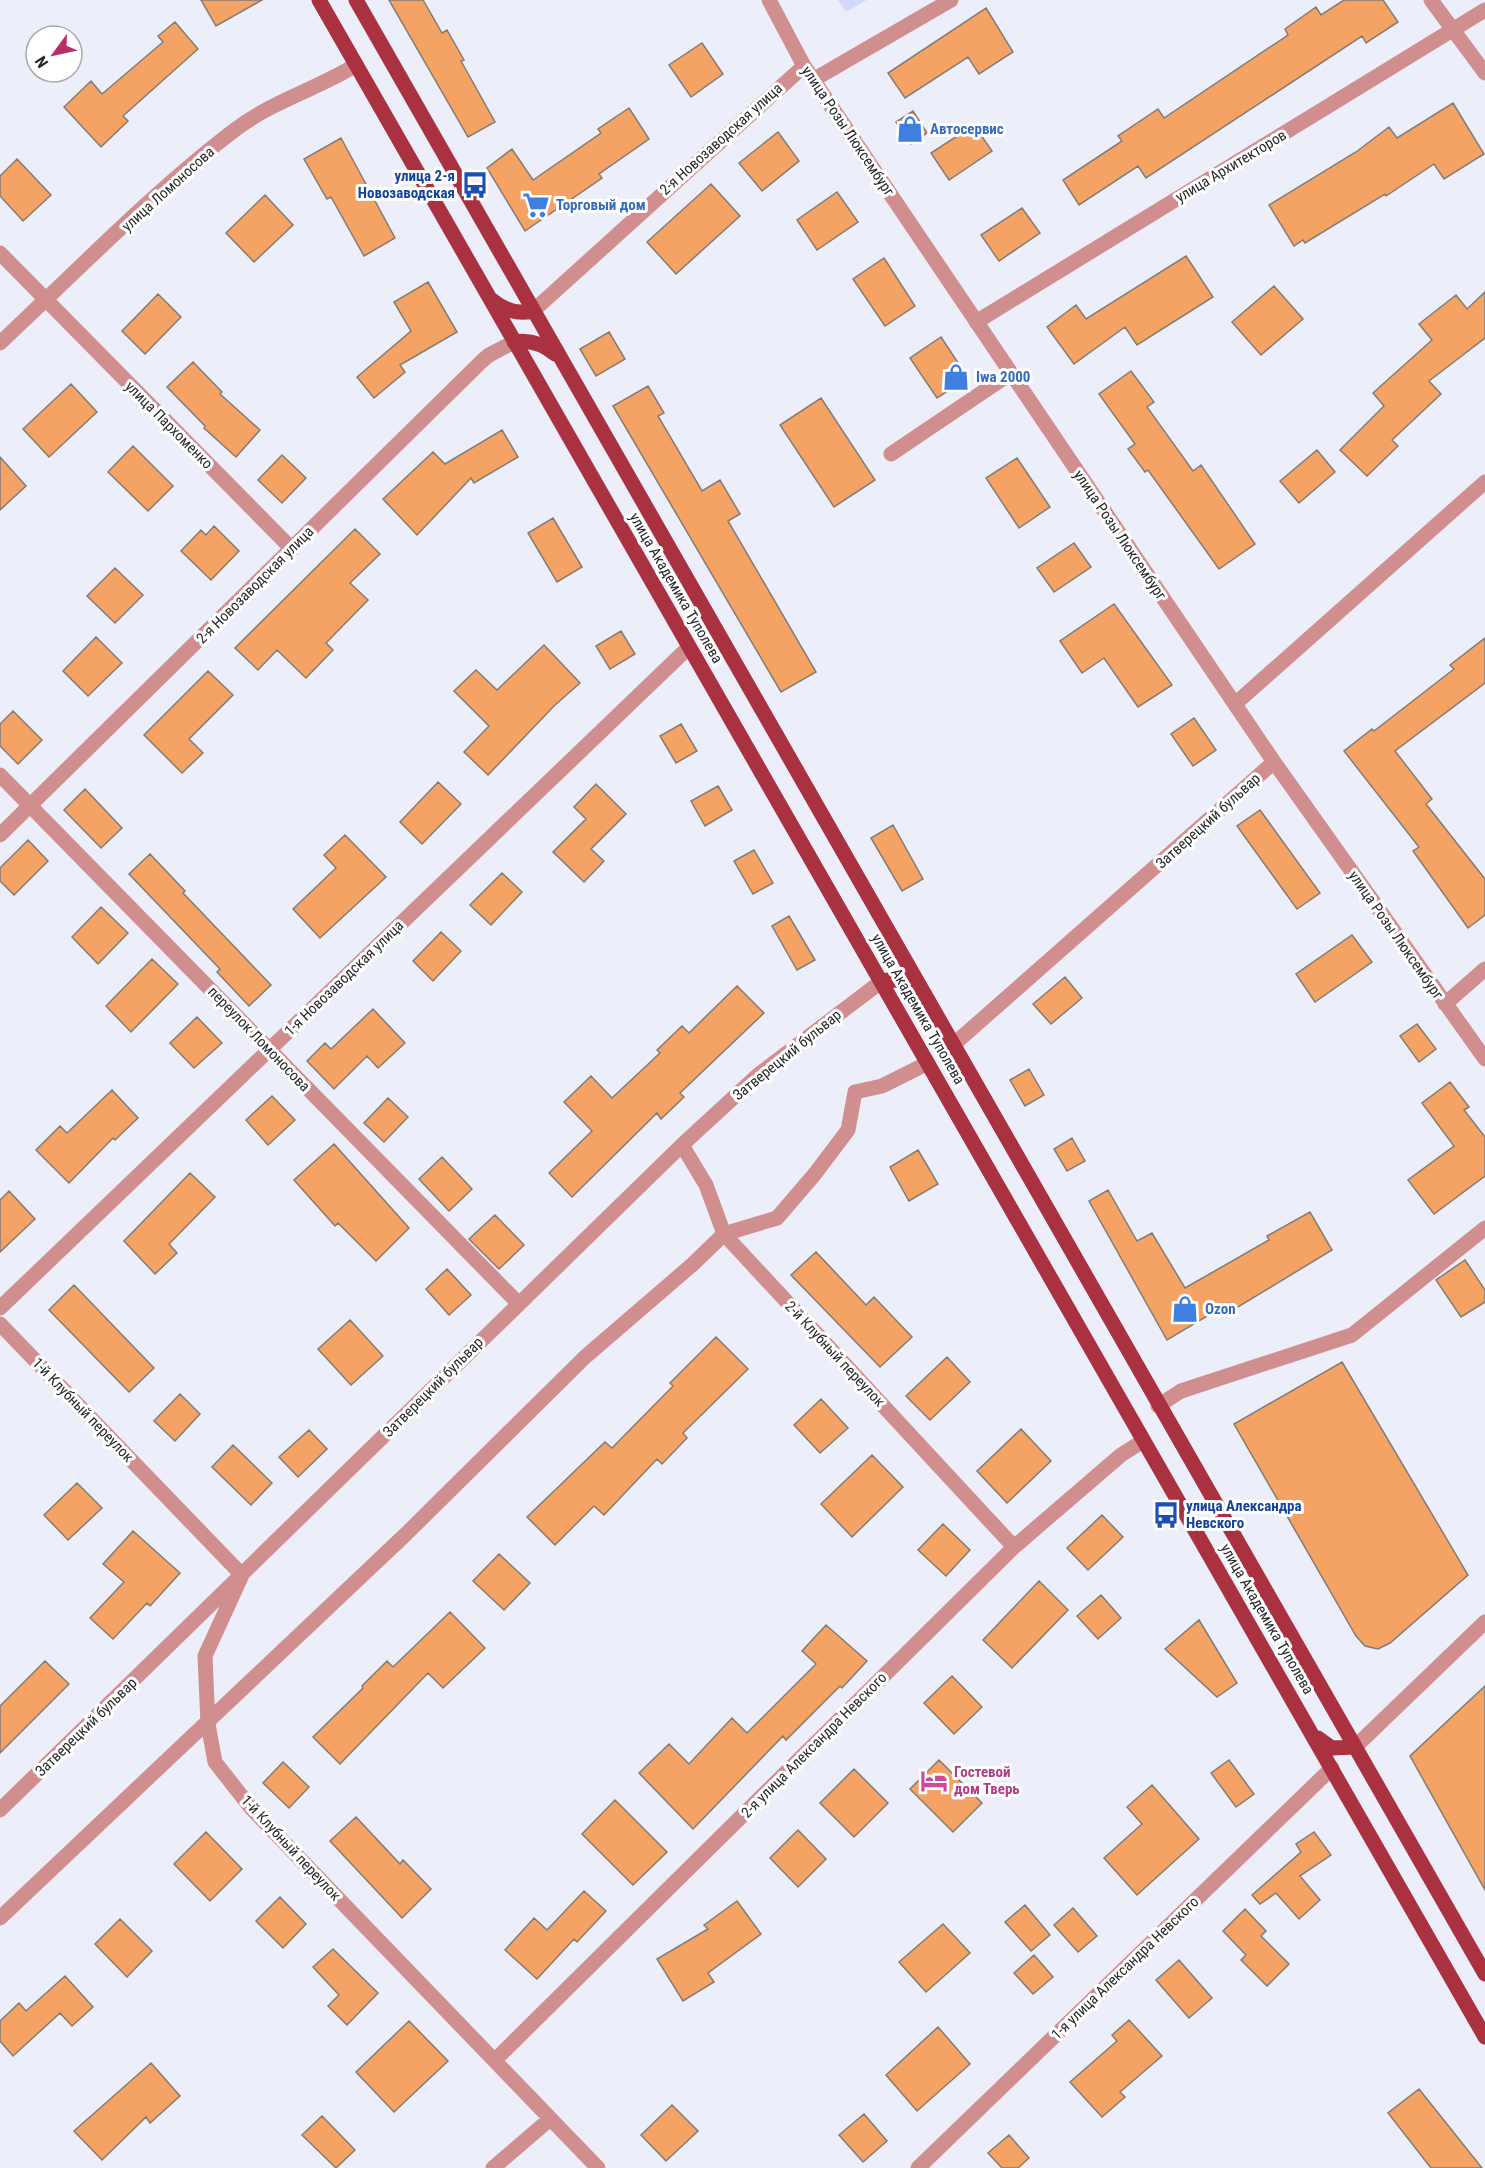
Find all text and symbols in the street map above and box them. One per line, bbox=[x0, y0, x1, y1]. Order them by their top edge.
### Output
north arrow bbox=[24, 24, 84, 84]
text: N bbox=[31, 53, 52, 71]
street label: улица Розы Люксембург bbox=[798, 63, 898, 200]
street label: 2-я Новозаводская улица bbox=[656, 79, 786, 199]
shop icon: Автосервис bbox=[895, 114, 925, 144]
place label: Автосервис bbox=[930, 120, 1004, 138]
street label: улица Архитекторов bbox=[1172, 126, 1290, 206]
street label: улица Ломоносова bbox=[118, 143, 218, 235]
place label: улица 2-я Новозаводская bbox=[358, 167, 455, 202]
bus stop icon: улица 2-я Новозаводская bbox=[460, 170, 490, 200]
supermarket icon: Торговый дом bbox=[521, 190, 551, 220]
place label: Торговый дом bbox=[556, 196, 646, 214]
shop icon: Iwa 2000 bbox=[941, 362, 971, 392]
place label: Iwa 2000 bbox=[976, 368, 1030, 386]
street label: улица Пархоменко bbox=[121, 377, 217, 473]
street label: улица Розы Люксембург bbox=[1070, 467, 1170, 604]
street label: улица Академика Туполева bbox=[626, 510, 726, 666]
street label: 2-я Новозаводская улица bbox=[193, 523, 317, 647]
street label: Затверецкий бульвар bbox=[1152, 769, 1264, 873]
street label: улица Розы Люксембург bbox=[1345, 867, 1447, 1003]
street label: 1-я Новозаводская улица bbox=[281, 916, 407, 1040]
street label: улица Академика Туполева bbox=[868, 931, 968, 1087]
street label: переулок Ломоносова bbox=[204, 983, 314, 1095]
street label: Затверецкий бульвар bbox=[729, 1006, 845, 1104]
shop icon: Ozon bbox=[1170, 1294, 1200, 1324]
street label: 2-й Клубный переулок bbox=[781, 1297, 889, 1411]
place label: Ozon bbox=[1205, 1300, 1236, 1318]
street label: Затверецкий бульвар bbox=[379, 1333, 487, 1441]
street label: 1-й Клубный переулок bbox=[29, 1354, 137, 1466]
place label: улица Александра Невского bbox=[1186, 1497, 1302, 1532]
bus stop icon: улица Александра Невского bbox=[1151, 1500, 1181, 1530]
street label: улица Академика Туполева bbox=[1217, 1541, 1317, 1697]
street label: 2-я улица Александра Невского bbox=[738, 1669, 890, 1821]
street label: Затверецкий бульвар bbox=[31, 1674, 141, 1780]
place label: Гостевой дом Тверь bbox=[954, 1763, 1020, 1798]
hotel icon: Гостевой дом Тверь bbox=[919, 1766, 949, 1796]
street label: 1-й Клубный переулок bbox=[237, 1791, 345, 1905]
street label: 1-я улица Александра Невского bbox=[1047, 1893, 1203, 2043]

